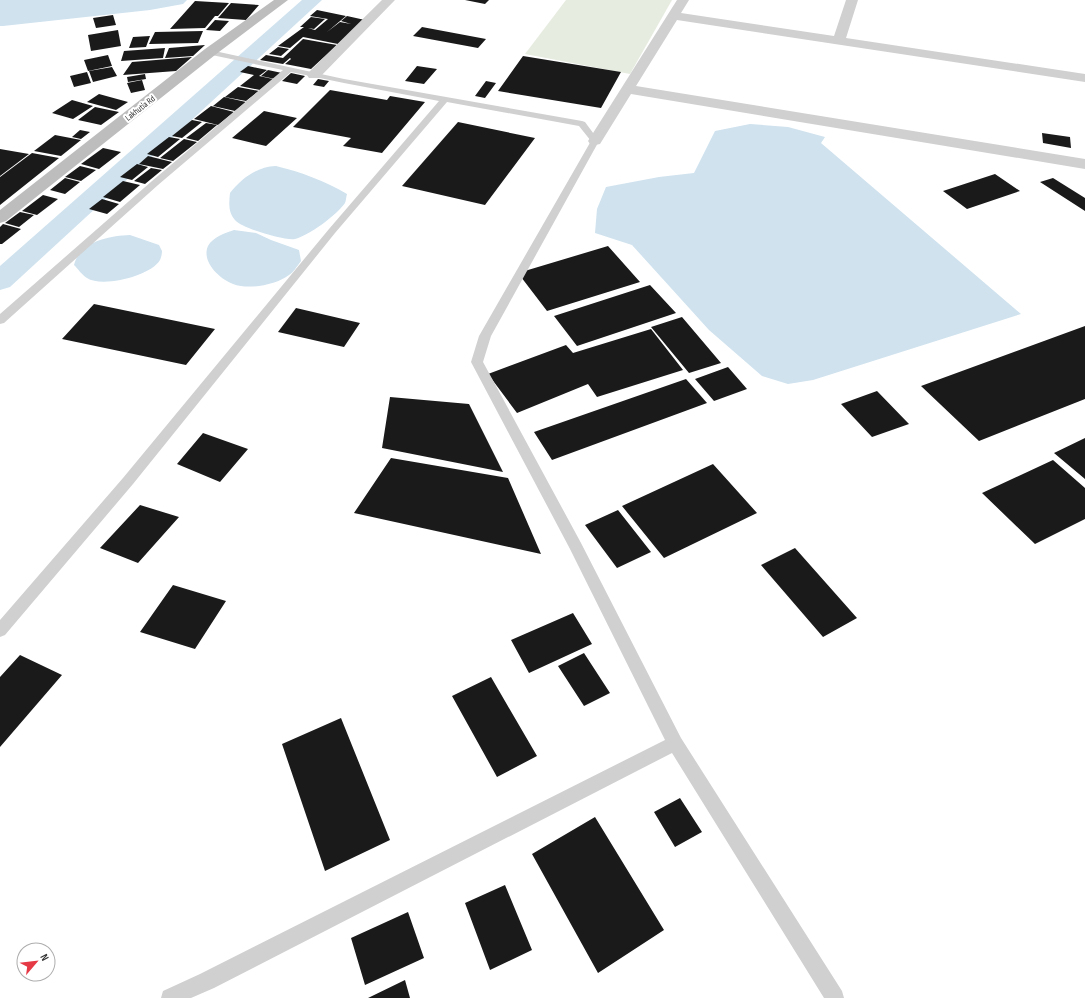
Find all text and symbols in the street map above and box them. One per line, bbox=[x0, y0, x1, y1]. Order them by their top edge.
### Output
street label: Lakhutia Rd bbox=[123, 93, 158, 123]
north arrow bbox=[16, 942, 56, 982]
text: N bbox=[37, 952, 52, 963]

